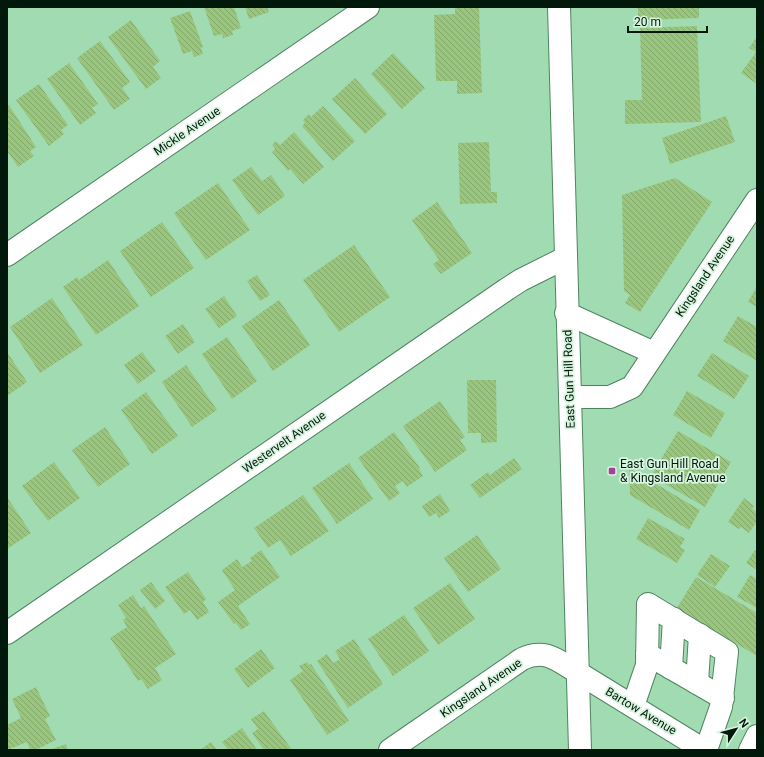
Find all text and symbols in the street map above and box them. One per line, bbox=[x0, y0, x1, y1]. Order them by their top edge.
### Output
scale bar bbox=[628, 8, 707, 34]
text: 20 m bbox=[634, 15, 661, 29]
street label: Mickle Avenue bbox=[151, 104, 223, 158]
street label: Kingsland Avenue bbox=[673, 233, 737, 319]
street label: East Gun Hill Road bbox=[560, 329, 578, 429]
street label: Westervelt Avenue bbox=[240, 408, 328, 476]
place label: East Gun Hill Road & Kingsland Avenue bbox=[620, 457, 726, 485]
marker: East Gun Hill Road & Kingsland Avenue bbox=[607, 466, 617, 476]
street label: Kingsland Avenue bbox=[438, 656, 524, 720]
street label: Bartow Avenue bbox=[603, 684, 679, 738]
north arrow bbox=[716, 709, 756, 749]
text: N bbox=[736, 716, 751, 731]

